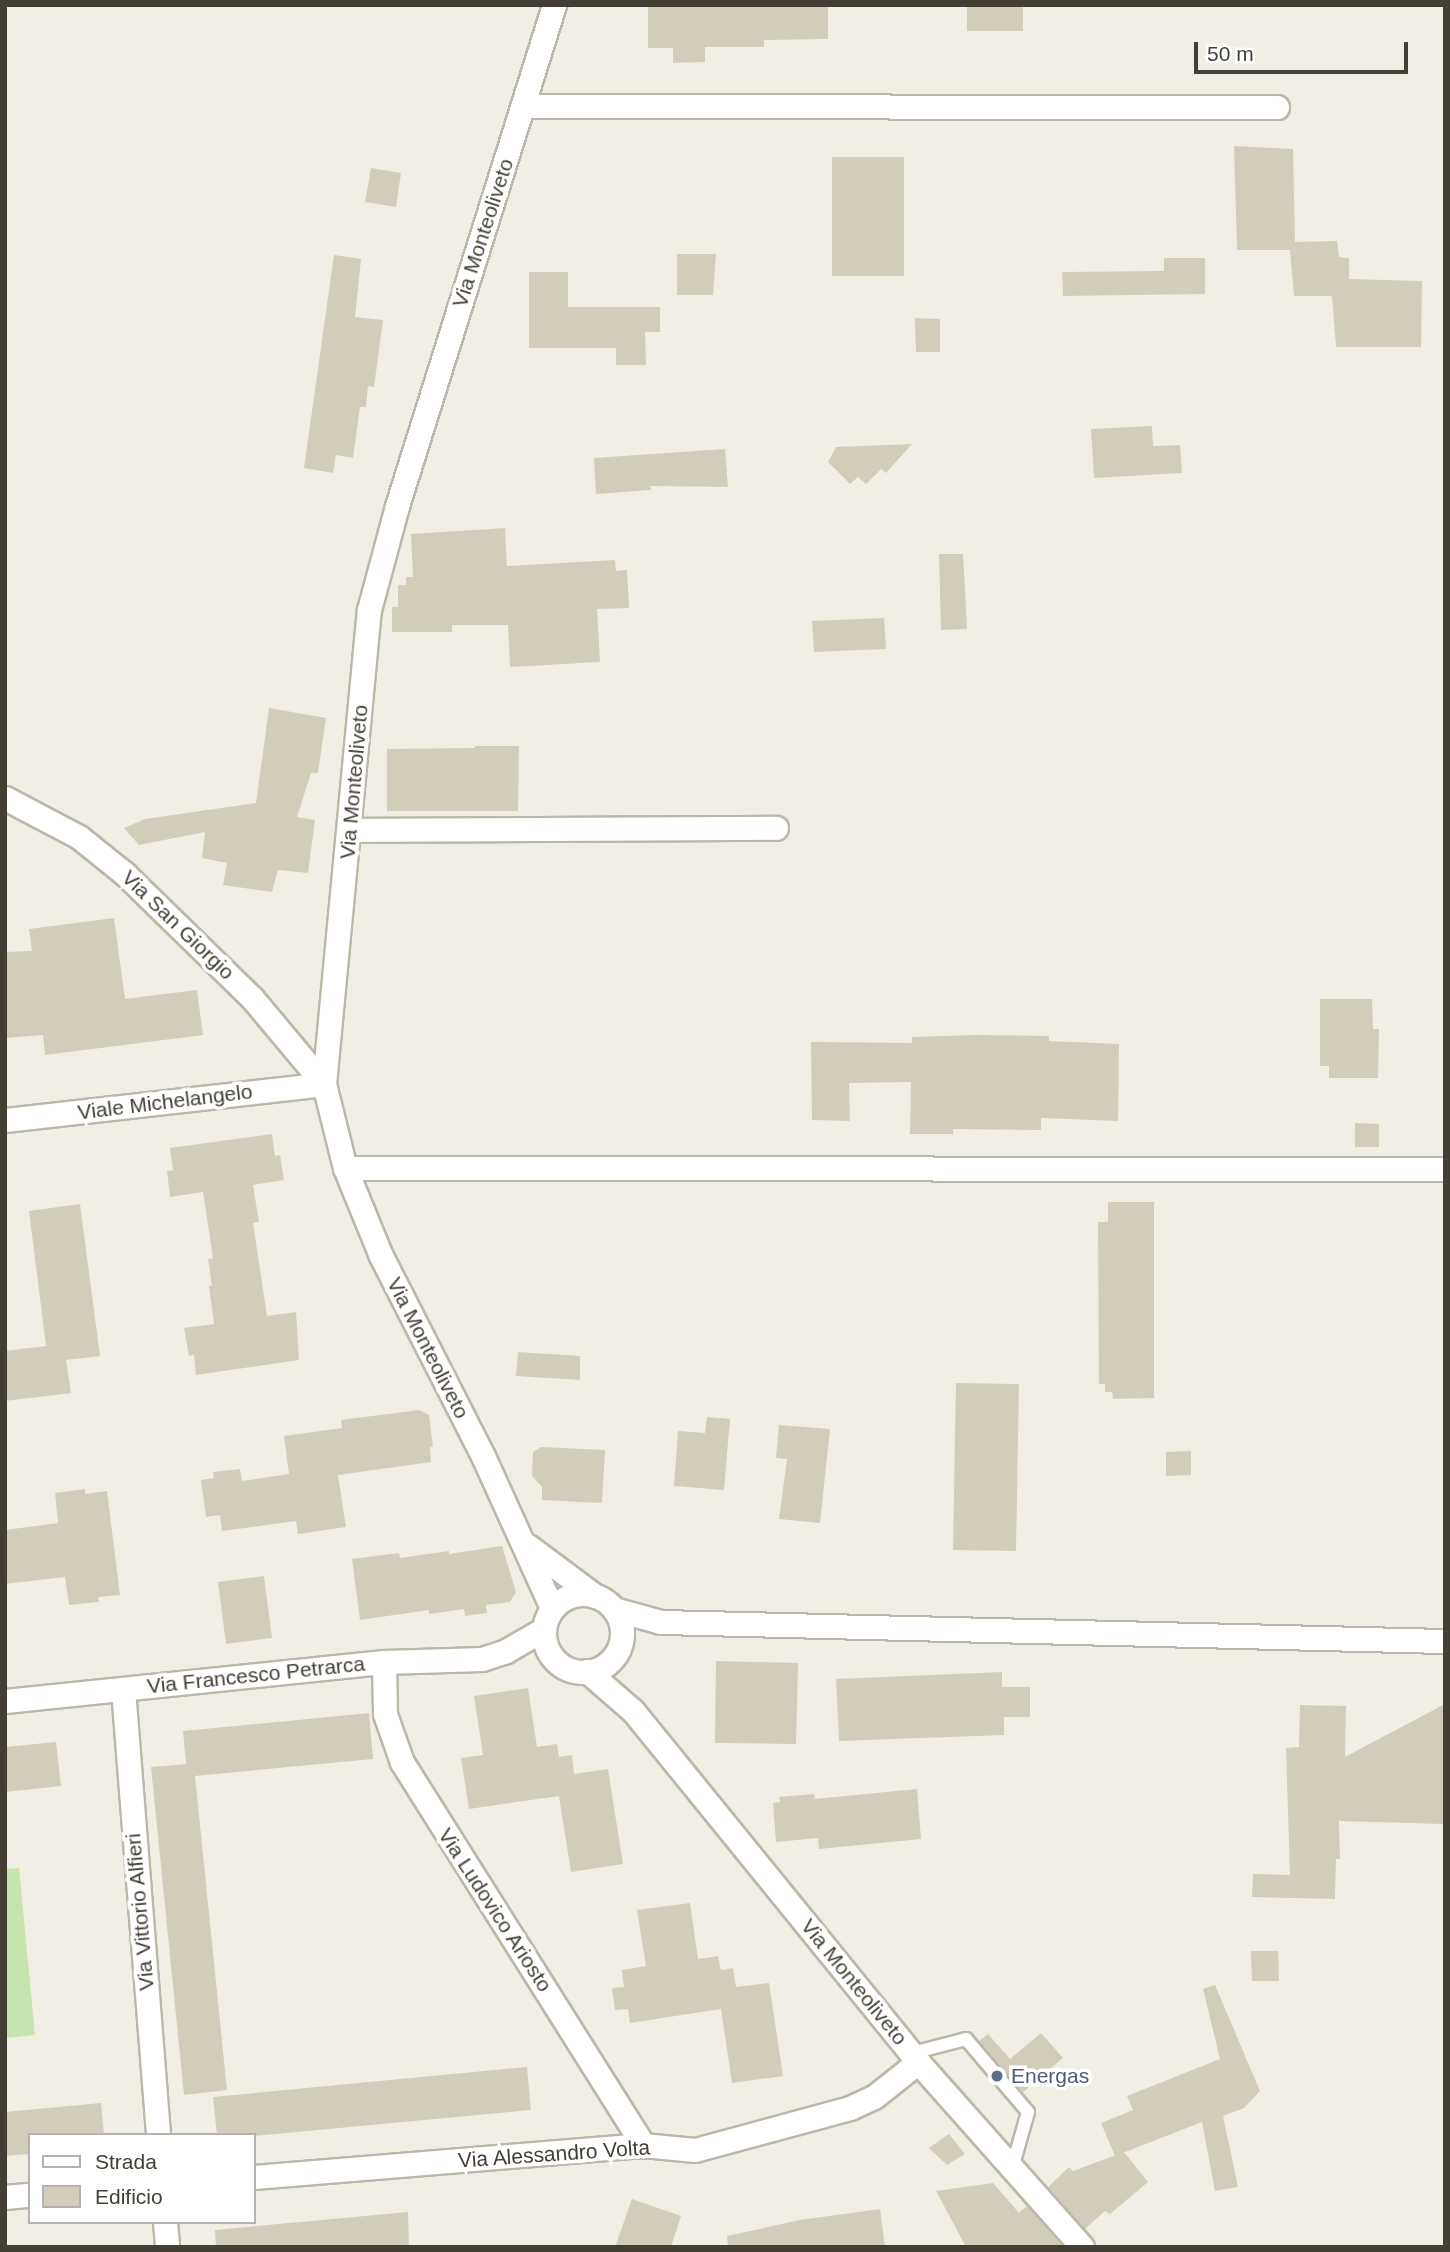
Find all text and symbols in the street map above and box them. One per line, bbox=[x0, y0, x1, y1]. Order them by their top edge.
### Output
scale bar bbox=[1198, 28, 1412, 72]
text: 50 m bbox=[1207, 42, 1254, 65]
street label: Via Monteoliveto bbox=[447, 155, 519, 311]
street label: Via Monteoliveto bbox=[335, 704, 373, 860]
street label: Via San Giorgio bbox=[116, 865, 240, 985]
street label: Viale Michelangelo bbox=[76, 1079, 254, 1125]
street label: Via Monteoliveto bbox=[382, 1273, 474, 1423]
street label: Via Francesco Petrarca bbox=[146, 1651, 366, 1699]
street label: Via Ludovico Ariosto bbox=[432, 1823, 558, 1997]
street label: Via Vittorio Alfieri bbox=[121, 1832, 159, 1992]
street label: Via Monteoliveto bbox=[795, 1914, 913, 2050]
place label: Energas bbox=[1011, 2063, 1089, 2089]
marker: Energas bbox=[989, 2068, 1005, 2084]
legend bbox=[28, 2133, 256, 2224]
street label: Via Alessandro Volta bbox=[457, 2135, 651, 2173]
text: Strada bbox=[95, 2150, 157, 2173]
text: Edificio bbox=[95, 2185, 163, 2208]

